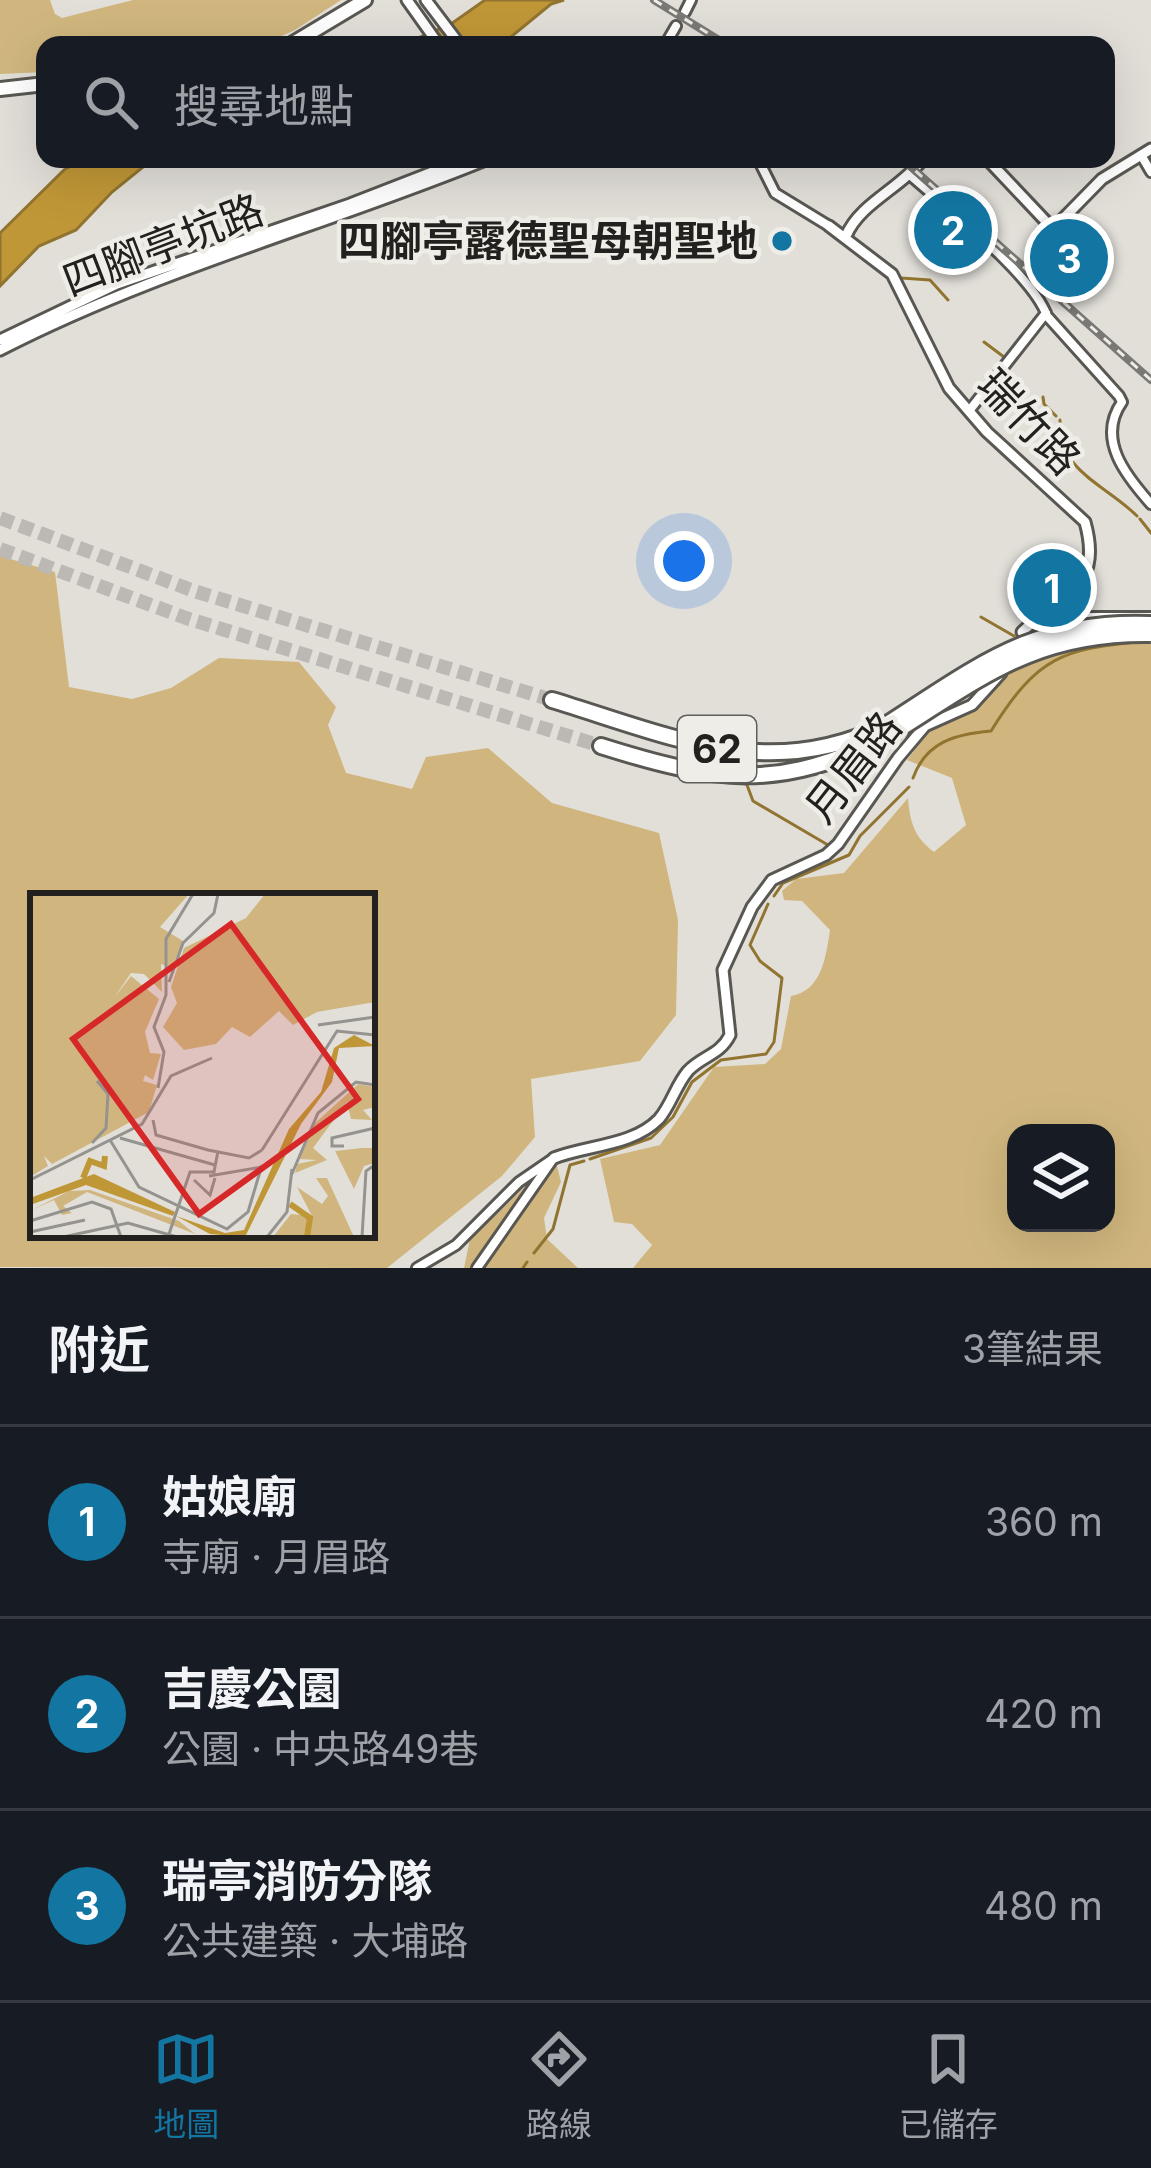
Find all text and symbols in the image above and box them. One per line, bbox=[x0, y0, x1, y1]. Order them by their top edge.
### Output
search box bbox=[36, 36, 1115, 168]
icon: search bbox=[78, 69, 144, 135]
text: 搜尋地點 bbox=[174, 78, 354, 133]
street label: 四腳亭坑路 bbox=[56, 183, 270, 306]
pin: 2 bbox=[914, 185, 992, 275]
pin: 3 bbox=[1030, 213, 1108, 303]
place label: 四腳亭露德聖母朝聖地 bbox=[338, 215, 758, 266]
marker: 四腳亭露德聖母朝聖地 bbox=[769, 228, 795, 254]
street label: 瑞竹路 bbox=[967, 359, 1091, 485]
your location bbox=[654, 531, 714, 591]
pin: 1 bbox=[1013, 543, 1091, 633]
street label: 月眉路 bbox=[794, 701, 911, 832]
road number: 62 bbox=[678, 716, 756, 782]
inset map bbox=[30, 893, 375, 1238]
map controls bbox=[1007, 1124, 1115, 1232]
button: layers bbox=[1007, 1124, 1115, 1232]
text: 附近 bbox=[48, 1319, 150, 1380]
text: 3筆結果 bbox=[962, 1325, 1103, 1372]
text: 姑娘廟 bbox=[162, 1469, 297, 1524]
text: 1 bbox=[79, 1498, 95, 1545]
text: 360 m bbox=[985, 1498, 1103, 1545]
text: 寺廟 · 月眉路 bbox=[162, 1533, 390, 1580]
text: 吉慶公園 bbox=[162, 1661, 342, 1716]
text: 2 bbox=[75, 1690, 99, 1737]
text: 420 m bbox=[984, 1690, 1103, 1737]
text: 公園 · 中央路49巷 bbox=[162, 1725, 479, 1772]
text: 瑞亭消防分隊 bbox=[162, 1853, 432, 1908]
text: 3 bbox=[74, 1882, 100, 1929]
text: 480 m bbox=[984, 1882, 1103, 1929]
text: 公共建築 · 大埔路 bbox=[162, 1917, 468, 1964]
tab: 地圖 bbox=[153, 2026, 219, 2146]
tab: 路線 bbox=[526, 2026, 592, 2146]
tab: 已儲存 bbox=[899, 2026, 998, 2146]

